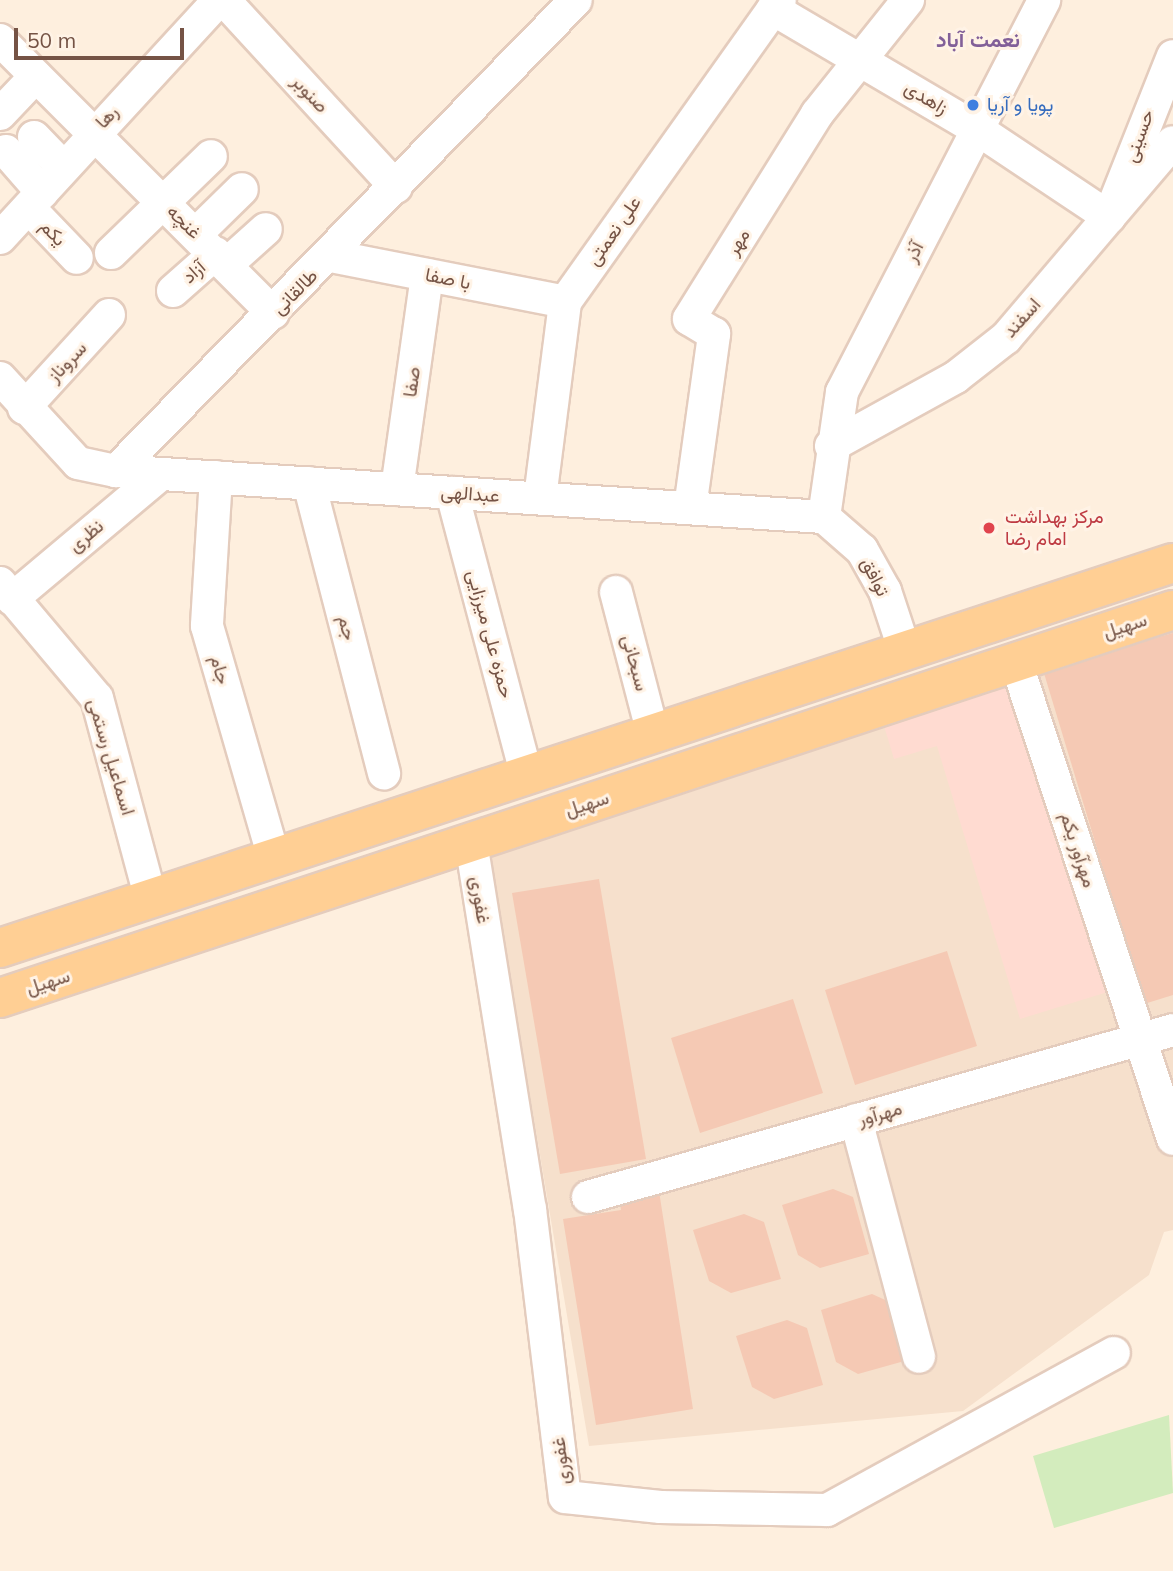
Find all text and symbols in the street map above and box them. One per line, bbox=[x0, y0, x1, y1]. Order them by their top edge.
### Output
scale bar bbox=[18, 14, 187, 58]
district label: نعمت آباد bbox=[936, 26, 1020, 52]
text: 50 m bbox=[27, 27, 76, 53]
street label: صنوبر bbox=[287, 70, 333, 118]
street label: زاهدی bbox=[900, 76, 952, 120]
place label: پویا و آریا bbox=[987, 94, 1053, 116]
marker: پویا و آریا bbox=[965, 97, 981, 113]
street label: رها bbox=[91, 101, 123, 133]
street label: حسینی bbox=[1119, 107, 1159, 165]
street label: علی نعمتی bbox=[582, 192, 646, 270]
street label: غنچه bbox=[162, 200, 206, 244]
street label: یکم bbox=[35, 215, 71, 251]
street label: مهر bbox=[721, 225, 755, 259]
street label: آذر bbox=[899, 238, 929, 266]
street label: آزاد bbox=[178, 256, 210, 288]
street label: با صفا bbox=[423, 263, 473, 295]
street label: طالقانی bbox=[267, 264, 323, 320]
street label: اسفند bbox=[998, 294, 1046, 342]
street label: سروناز bbox=[43, 337, 91, 387]
street label: صفا bbox=[399, 365, 425, 399]
street label: عبدالهی bbox=[440, 481, 500, 507]
place label: مرکز بهداشت امام رضا bbox=[1005, 506, 1104, 550]
street label: نظری bbox=[64, 515, 108, 557]
marker: مرکز بهداشت امام رضا bbox=[979, 518, 999, 538]
street label: توافق bbox=[856, 554, 894, 600]
street label: حمزه علی میرزایی bbox=[462, 567, 518, 701]
street label: سهیل bbox=[1100, 608, 1150, 644]
street label: جم bbox=[333, 613, 361, 643]
street label: سبحانی bbox=[617, 632, 653, 694]
street label: جام bbox=[205, 653, 235, 687]
street label: اسماعیل رستمی bbox=[82, 696, 140, 818]
street label: سهیل bbox=[562, 786, 612, 822]
street label: مهرآور یکم bbox=[1055, 810, 1101, 890]
street label: غفوری bbox=[465, 875, 495, 925]
street label: سهیل bbox=[23, 964, 73, 1000]
street label: مهرآور bbox=[855, 1097, 905, 1131]
street label: غفوری bbox=[547, 1436, 575, 1486]

